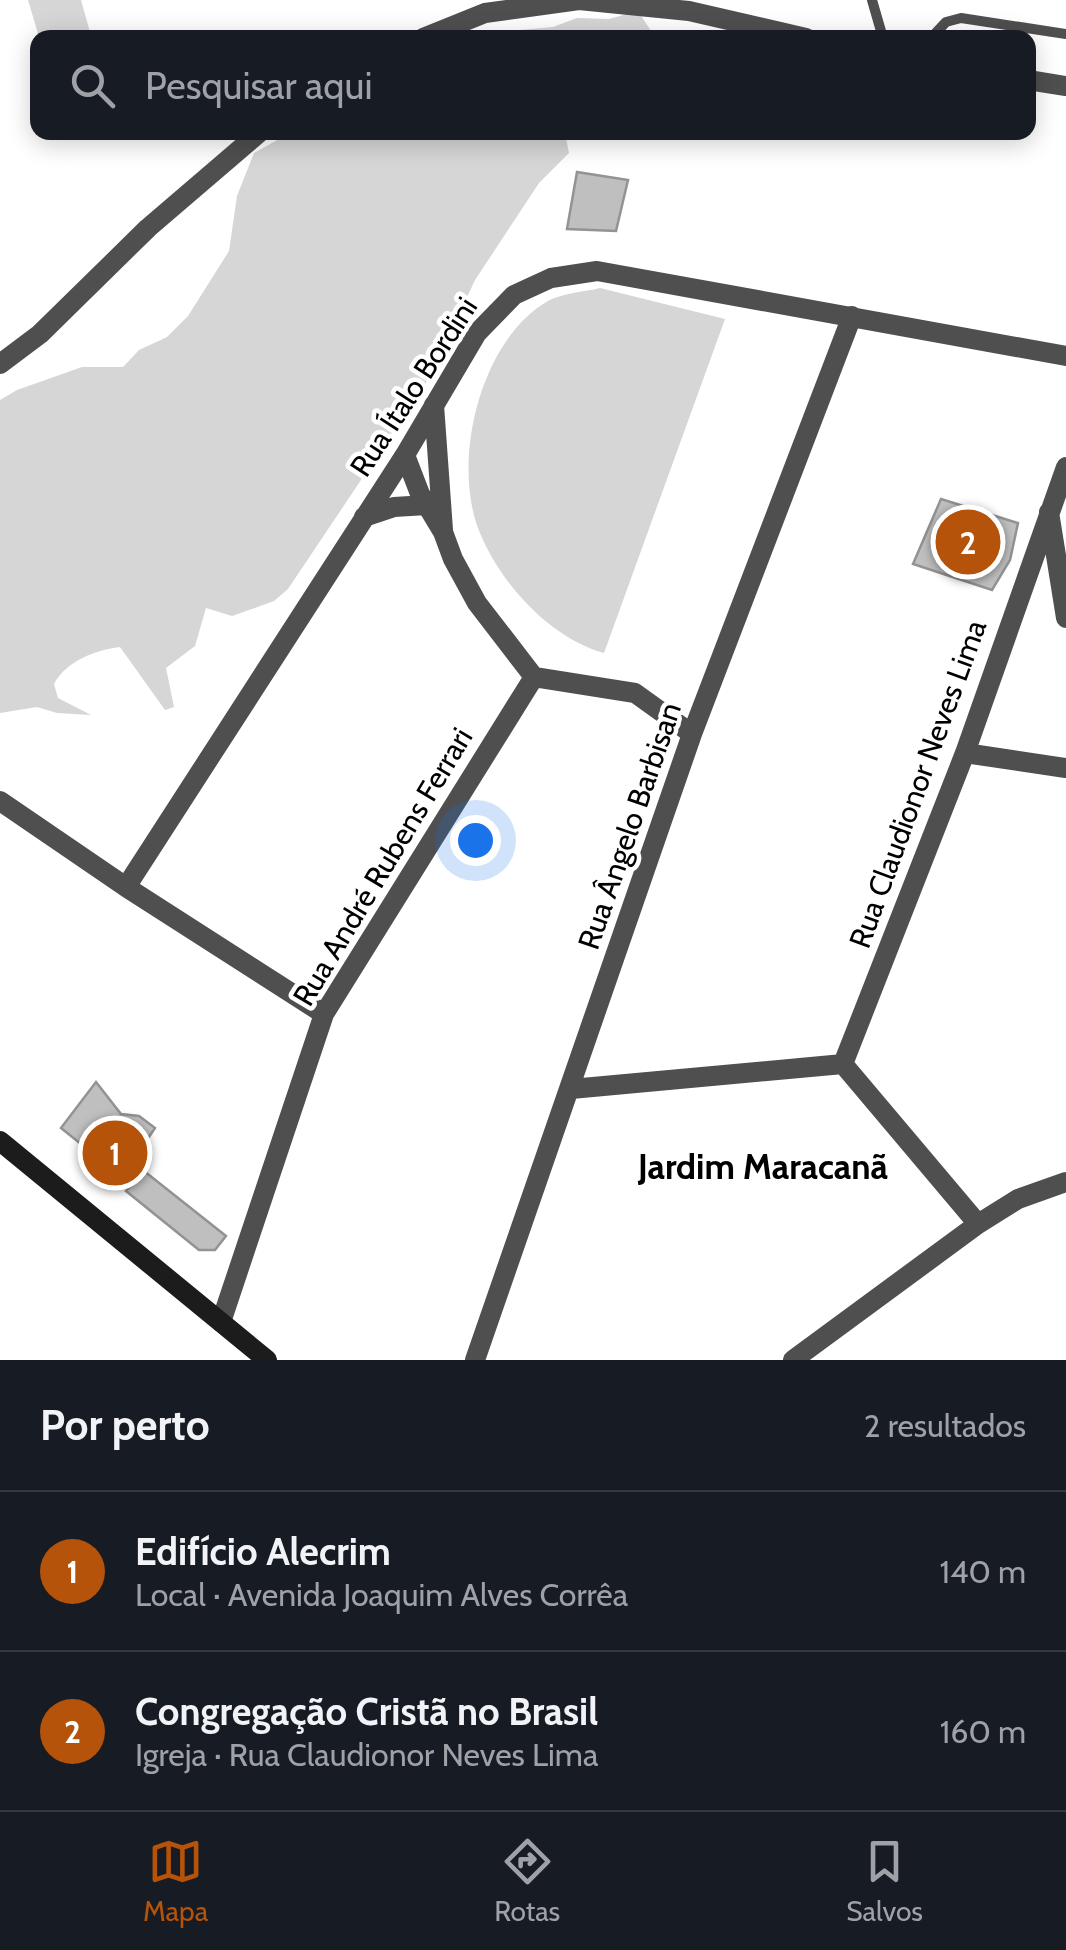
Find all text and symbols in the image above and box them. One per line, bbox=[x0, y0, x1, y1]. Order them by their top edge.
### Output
search box bbox=[30, 30, 1036, 140]
icon: search bbox=[65, 58, 120, 113]
text: Pesquisar aqui bbox=[145, 62, 372, 109]
street label: Rua Ítalo Bordini bbox=[342, 290, 485, 483]
pin: 2 bbox=[936, 504, 1000, 580]
street label: Rua Claudionor Neves Lima bbox=[841, 614, 994, 953]
street label: Rua Ângelo Barbisan bbox=[570, 697, 689, 954]
street label: Rua André Rubens Ferrari bbox=[285, 721, 480, 1012]
your location bbox=[450, 815, 501, 866]
pin: 1 bbox=[82, 1116, 148, 1190]
district label: Jardim Maracanã bbox=[637, 1145, 889, 1188]
text: Por perto bbox=[40, 1399, 210, 1451]
text: 2 resultados bbox=[864, 1406, 1026, 1445]
text: Edifício Alecrim bbox=[135, 1528, 391, 1575]
text: 1 bbox=[67, 1552, 78, 1591]
text: 140 m bbox=[939, 1552, 1026, 1591]
text: Local · Avenida Joaquim Alves Corrêa bbox=[135, 1575, 628, 1614]
text: Congregação Cristã no Brasil bbox=[135, 1688, 598, 1735]
text: 2 bbox=[64, 1712, 81, 1751]
text: 160 m bbox=[940, 1712, 1026, 1751]
text: Igreja · Rua Claudionor Neves Lima bbox=[135, 1735, 598, 1774]
tab: Mapa bbox=[143, 1834, 208, 1928]
tab: Rotas bbox=[494, 1834, 560, 1928]
tab: Salvos bbox=[846, 1834, 923, 1928]

